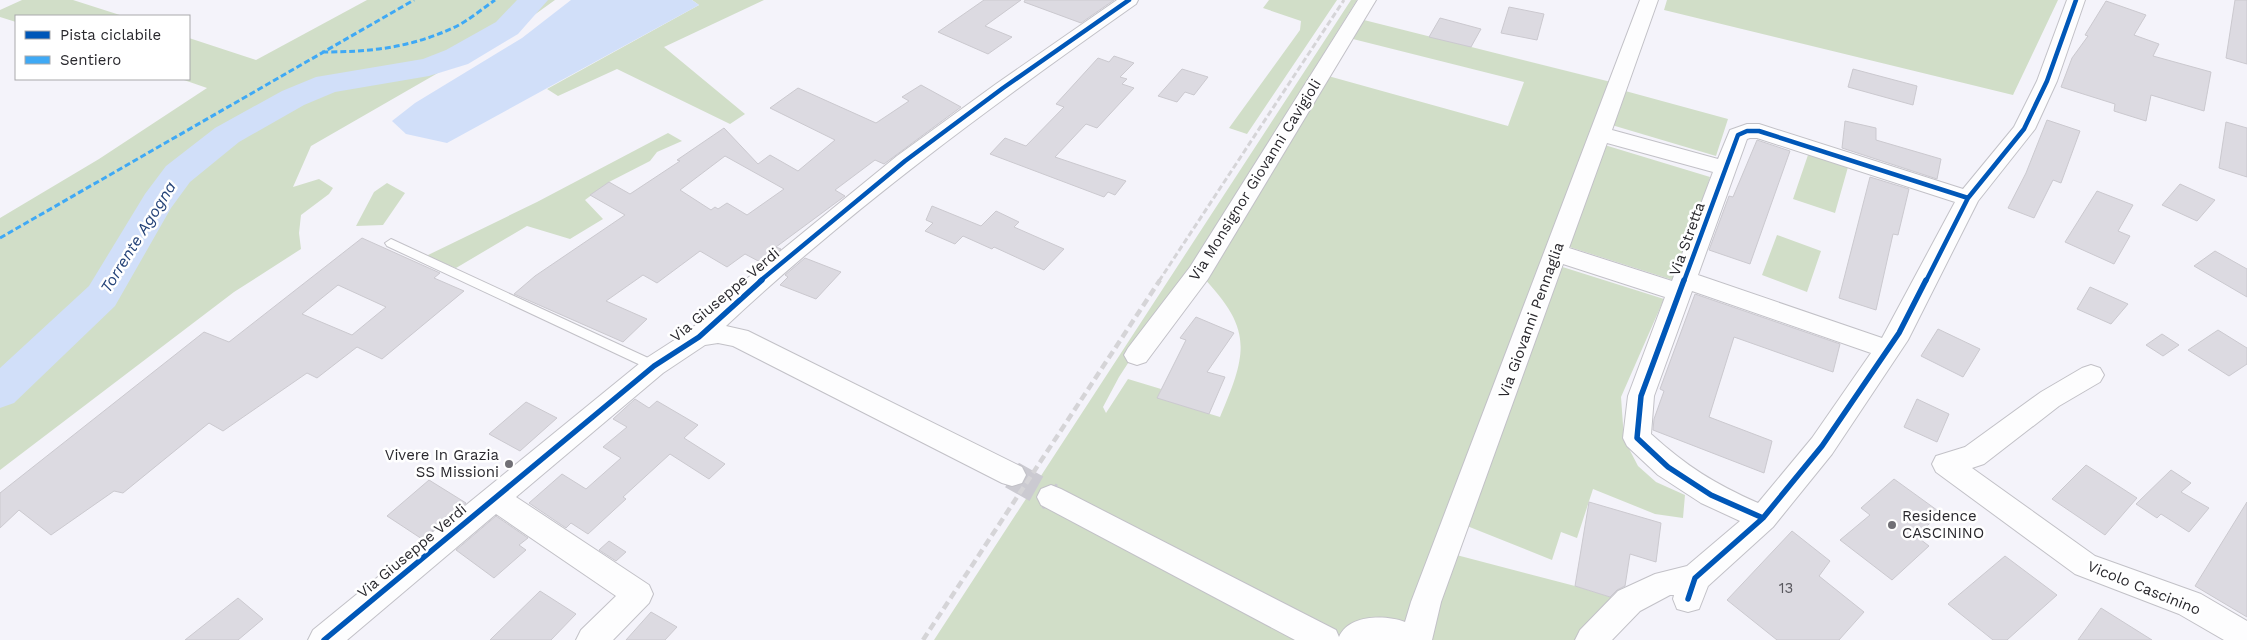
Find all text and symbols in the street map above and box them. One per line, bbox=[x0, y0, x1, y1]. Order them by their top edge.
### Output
legend bbox=[15, 15, 190, 80]
text: Pista ciclabile bbox=[60, 26, 161, 44]
text: Sentiero bbox=[60, 51, 121, 69]
street label: Via Monsignor Giovanni Cavigioli bbox=[1185, 76, 1325, 284]
water label: Torrente Agogna bbox=[96, 178, 180, 296]
street label: Via Stretta bbox=[1665, 199, 1709, 278]
street label: Via Giovanni Pennaglia bbox=[1494, 239, 1568, 400]
street label: Via Giuseppe Verdi bbox=[667, 244, 783, 346]
place label: Vivere In Grazia SS Missioni bbox=[385, 446, 499, 481]
marker: Vivere In Grazia SS Missioni bbox=[503, 458, 515, 470]
street label: Via Giuseppe Verdi bbox=[354, 500, 470, 602]
place label: Residence CASCININO bbox=[1902, 507, 1984, 542]
marker: Residence CASCININO bbox=[1886, 519, 1898, 531]
street label: Vicolo Cascinino bbox=[2085, 557, 2203, 619]
house number: 13 bbox=[1779, 579, 1793, 597]

